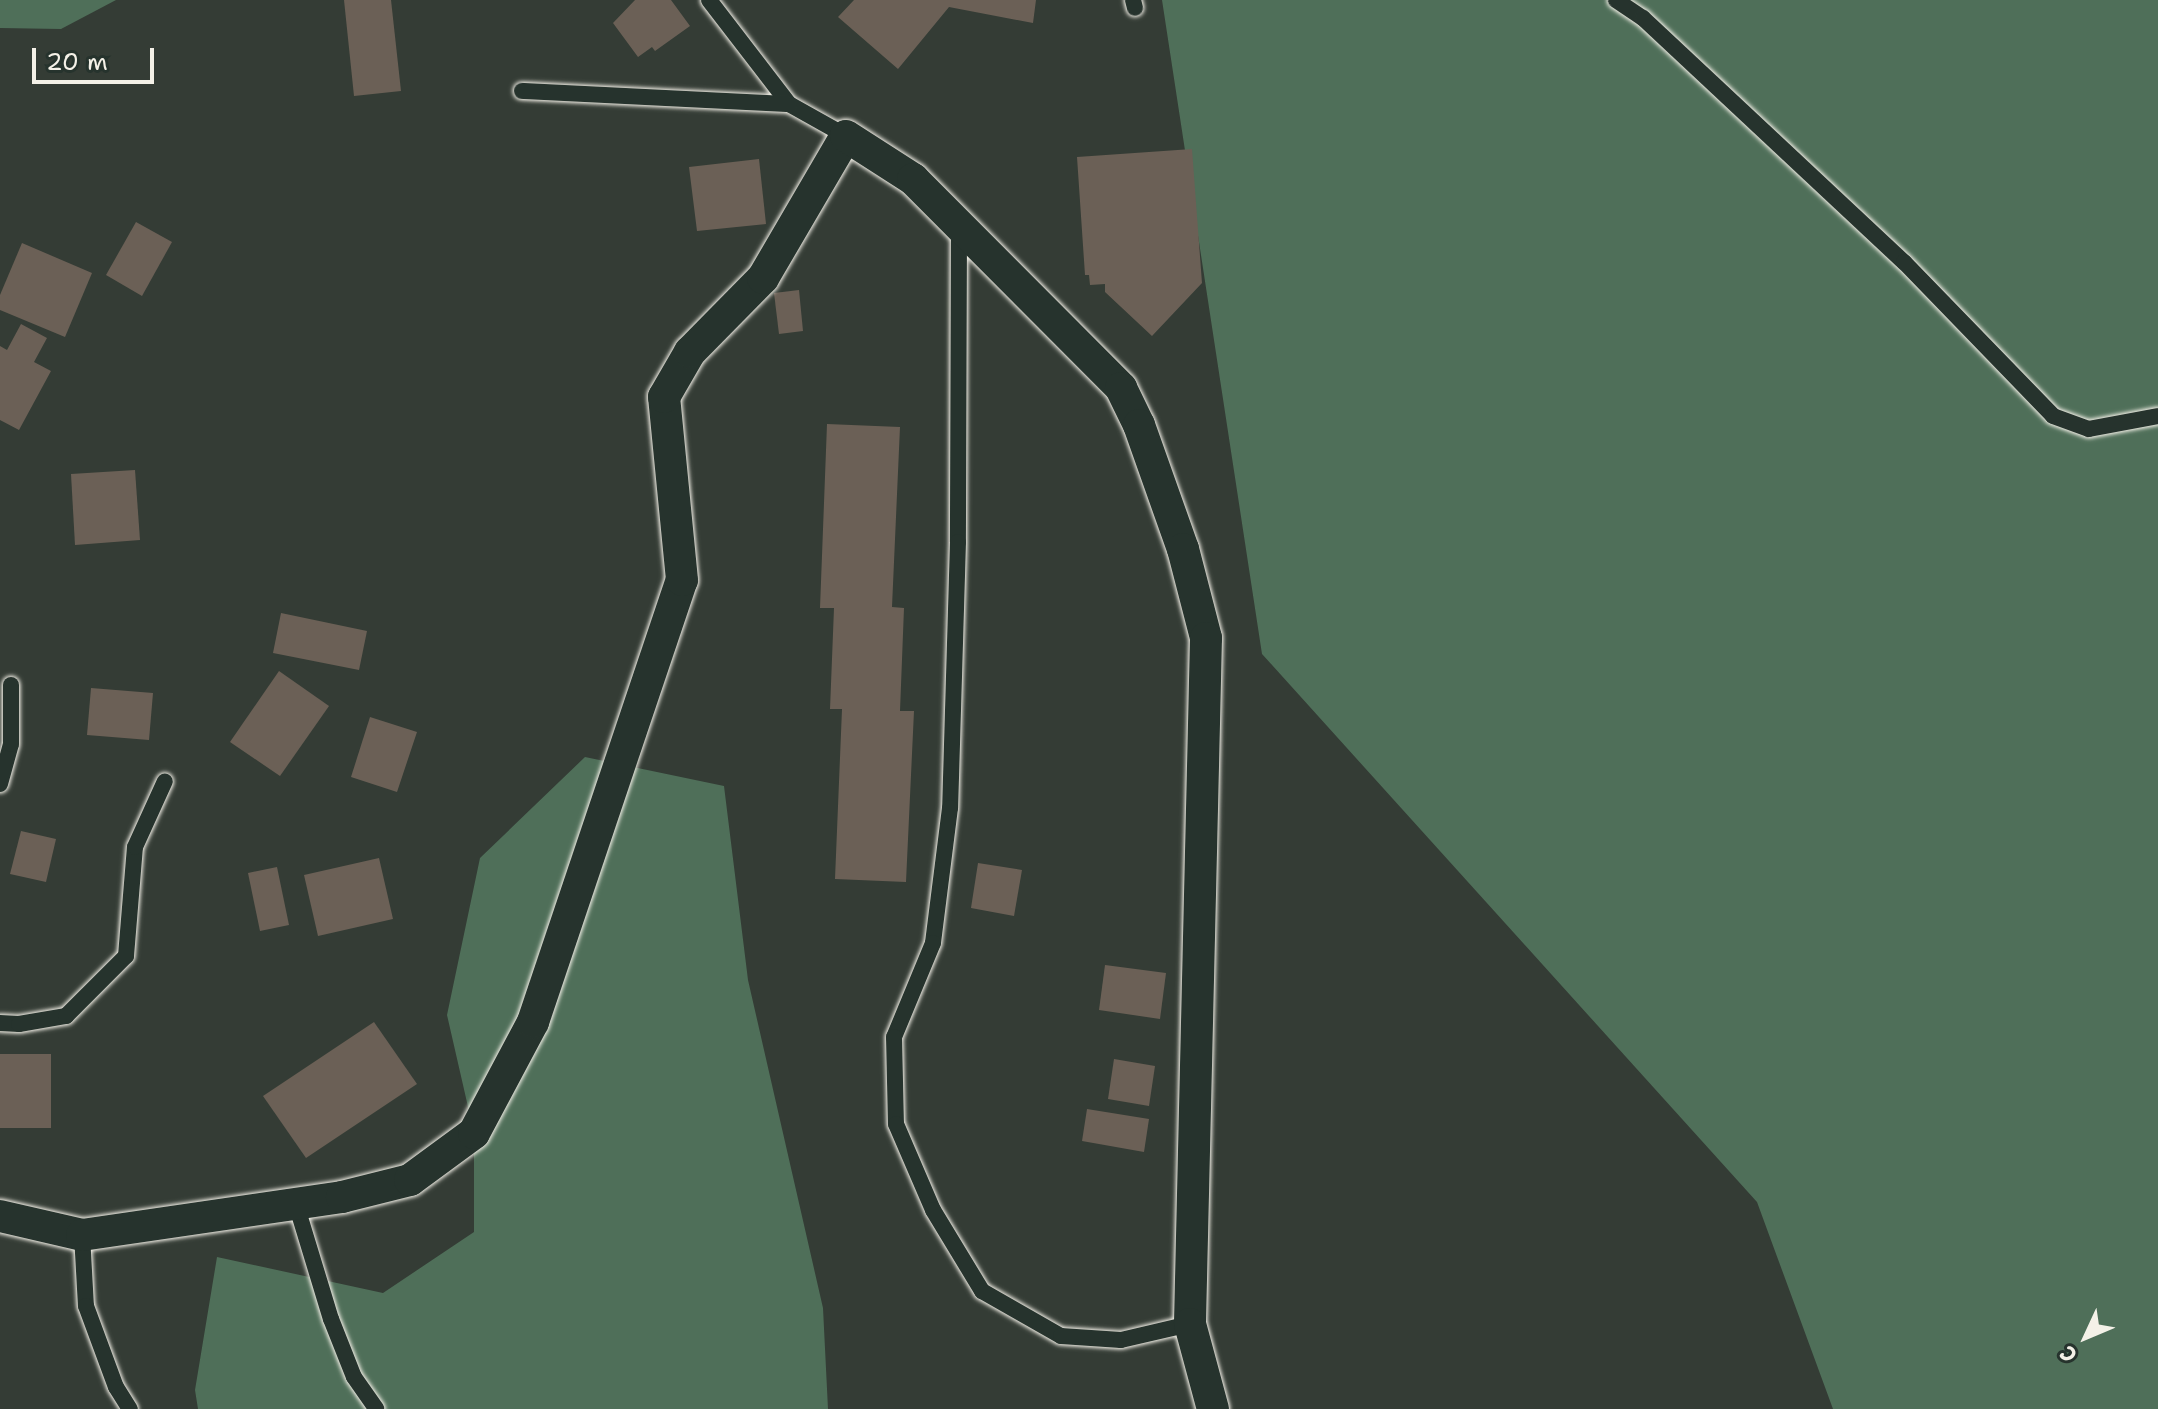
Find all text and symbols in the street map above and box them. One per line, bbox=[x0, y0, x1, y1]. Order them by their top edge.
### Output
scale bar bbox=[36, 32, 158, 82]
text: 20 m bbox=[46, 46, 108, 78]
north arrow bbox=[2046, 1297, 2126, 1377]
text: С bbox=[2053, 1339, 2084, 1369]

